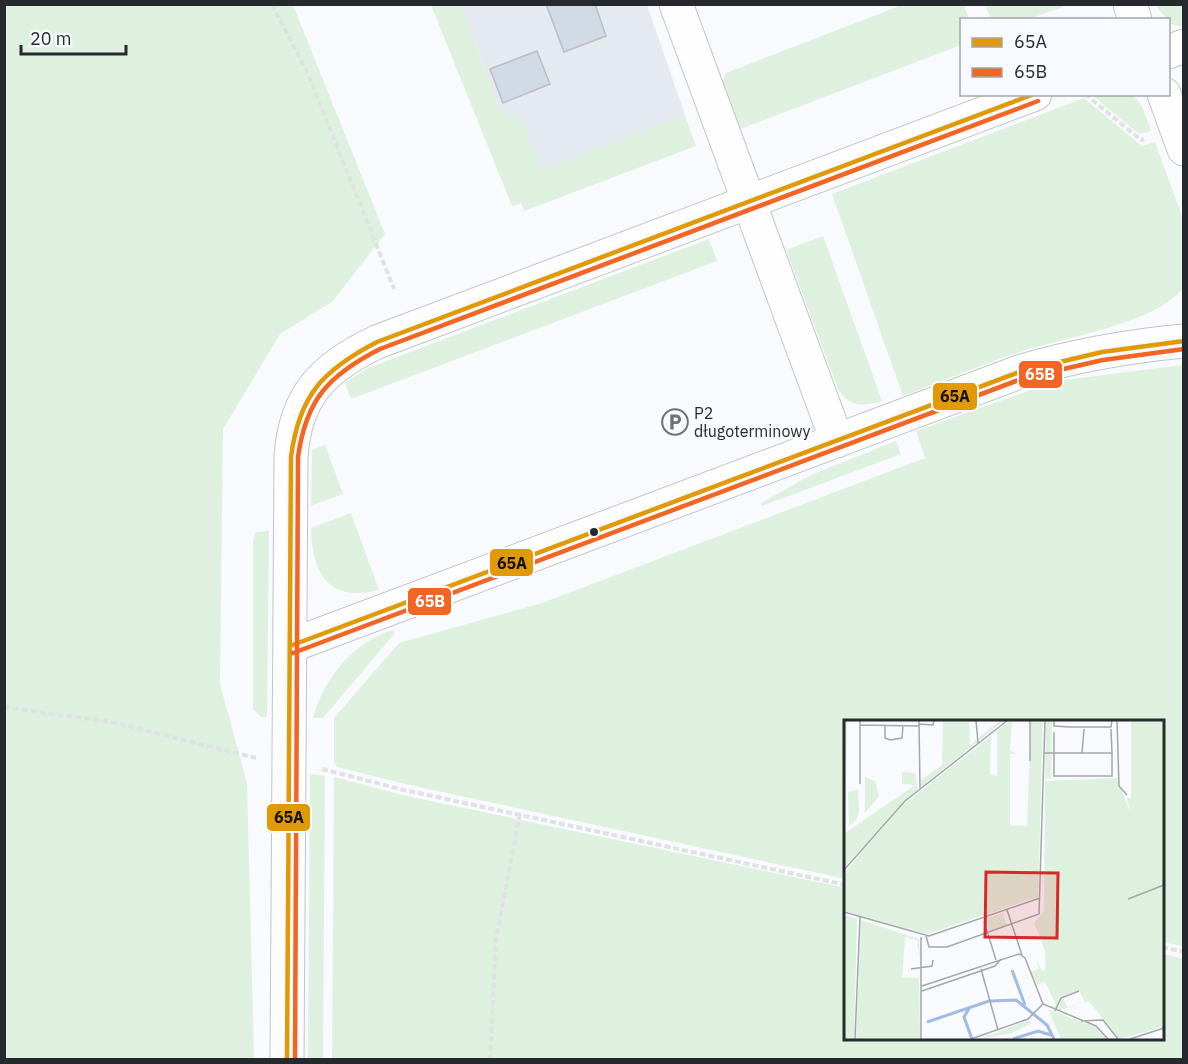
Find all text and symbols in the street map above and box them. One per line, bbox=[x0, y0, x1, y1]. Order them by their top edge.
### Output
scale bar bbox=[21, 18, 126, 56]
legend bbox=[960, 18, 1170, 96]
text: 20 m bbox=[30, 27, 72, 50]
text: 65A bbox=[1014, 30, 1048, 53]
text: 65B bbox=[1014, 60, 1047, 83]
line badge: 65B bbox=[1018, 360, 1063, 389]
text: 65B bbox=[1025, 364, 1055, 384]
line badge: 65A bbox=[932, 382, 978, 411]
text: 65A bbox=[940, 386, 970, 406]
place label: P2 długoterminowy bbox=[694, 403, 811, 441]
parking icon: P2 długoterminowy bbox=[660, 407, 690, 437]
unlabelled marker bbox=[588, 526, 600, 538]
line badge: 65A bbox=[489, 548, 534, 577]
text: 65A bbox=[497, 553, 527, 573]
line badge: 65B bbox=[407, 587, 452, 616]
text: 65B bbox=[415, 591, 445, 611]
inset map bbox=[844, 720, 1164, 1040]
line badge: 65A bbox=[266, 803, 311, 832]
text: 65A bbox=[274, 807, 304, 827]

